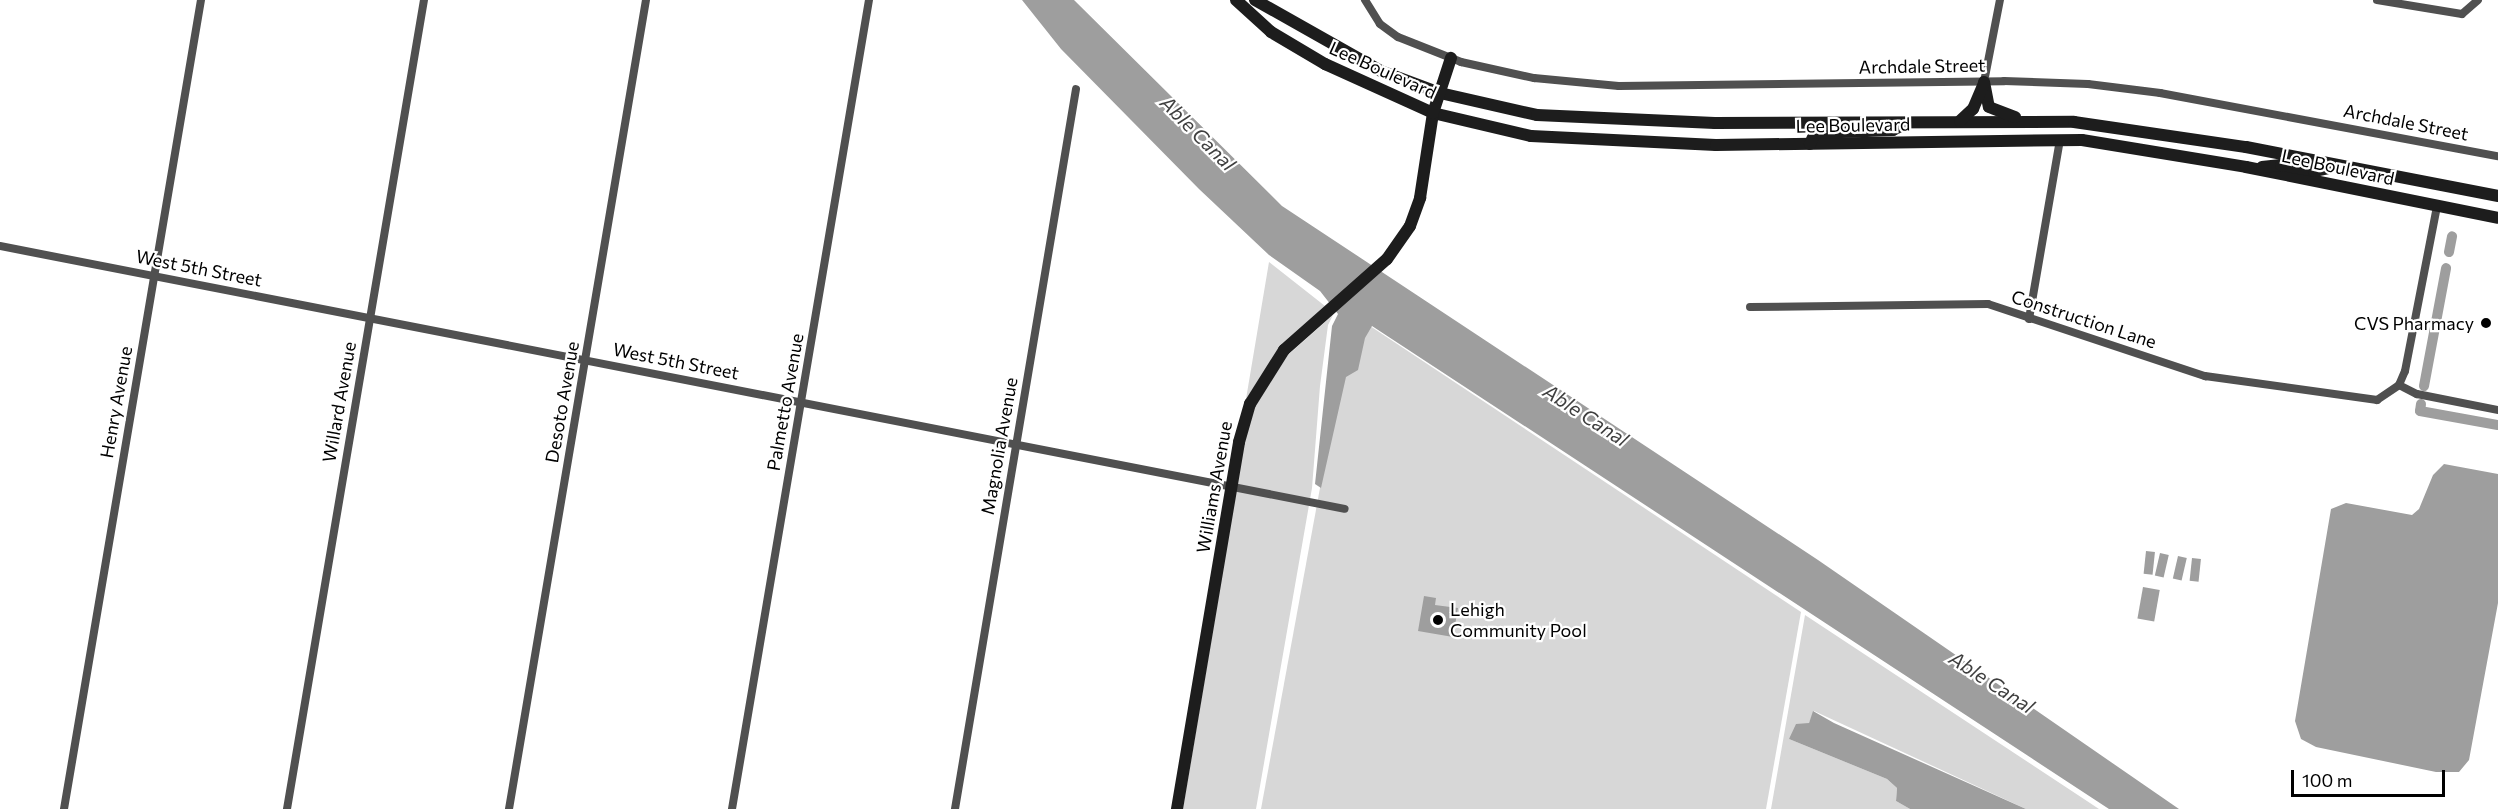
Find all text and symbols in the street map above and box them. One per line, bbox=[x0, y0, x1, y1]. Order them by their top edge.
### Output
street label: Lee Boulevard bbox=[1326, 37, 1440, 103]
street label: Archdale Street bbox=[1858, 54, 1986, 78]
water label: Able Canal bbox=[1155, 90, 1241, 176]
street label: Archdale Street bbox=[2342, 99, 2470, 145]
street label: Lee Boulevard bbox=[1795, 113, 1911, 137]
street label: Lee Boulevard bbox=[2280, 145, 2396, 189]
street label: West 5th Street bbox=[134, 245, 264, 291]
street label: Construction Lane bbox=[2009, 285, 2159, 353]
place label: CVS Pharmacy bbox=[2354, 312, 2474, 334]
marker: CVS Pharmacy bbox=[2479, 316, 2493, 330]
street label: Palmetto Avenue bbox=[762, 332, 808, 472]
street label: West 5th Street bbox=[611, 338, 741, 384]
street label: Willard Avenue bbox=[318, 340, 360, 464]
street label: Desoto Avenue bbox=[541, 340, 583, 464]
street label: Henry Avenue bbox=[96, 344, 136, 460]
street label: Magnolia Avenue bbox=[976, 376, 1022, 516]
water label: Able Canal bbox=[1539, 379, 1633, 451]
street label: Williams Avenue bbox=[1192, 419, 1236, 555]
place label: Lehigh Community Pool bbox=[1450, 599, 1587, 642]
marker: Lehigh Community Pool bbox=[1431, 613, 1445, 627]
water label: Able Canal bbox=[1945, 646, 2039, 718]
scale bar bbox=[2294, 758, 2448, 796]
text: 100 m bbox=[2302, 769, 2352, 791]

